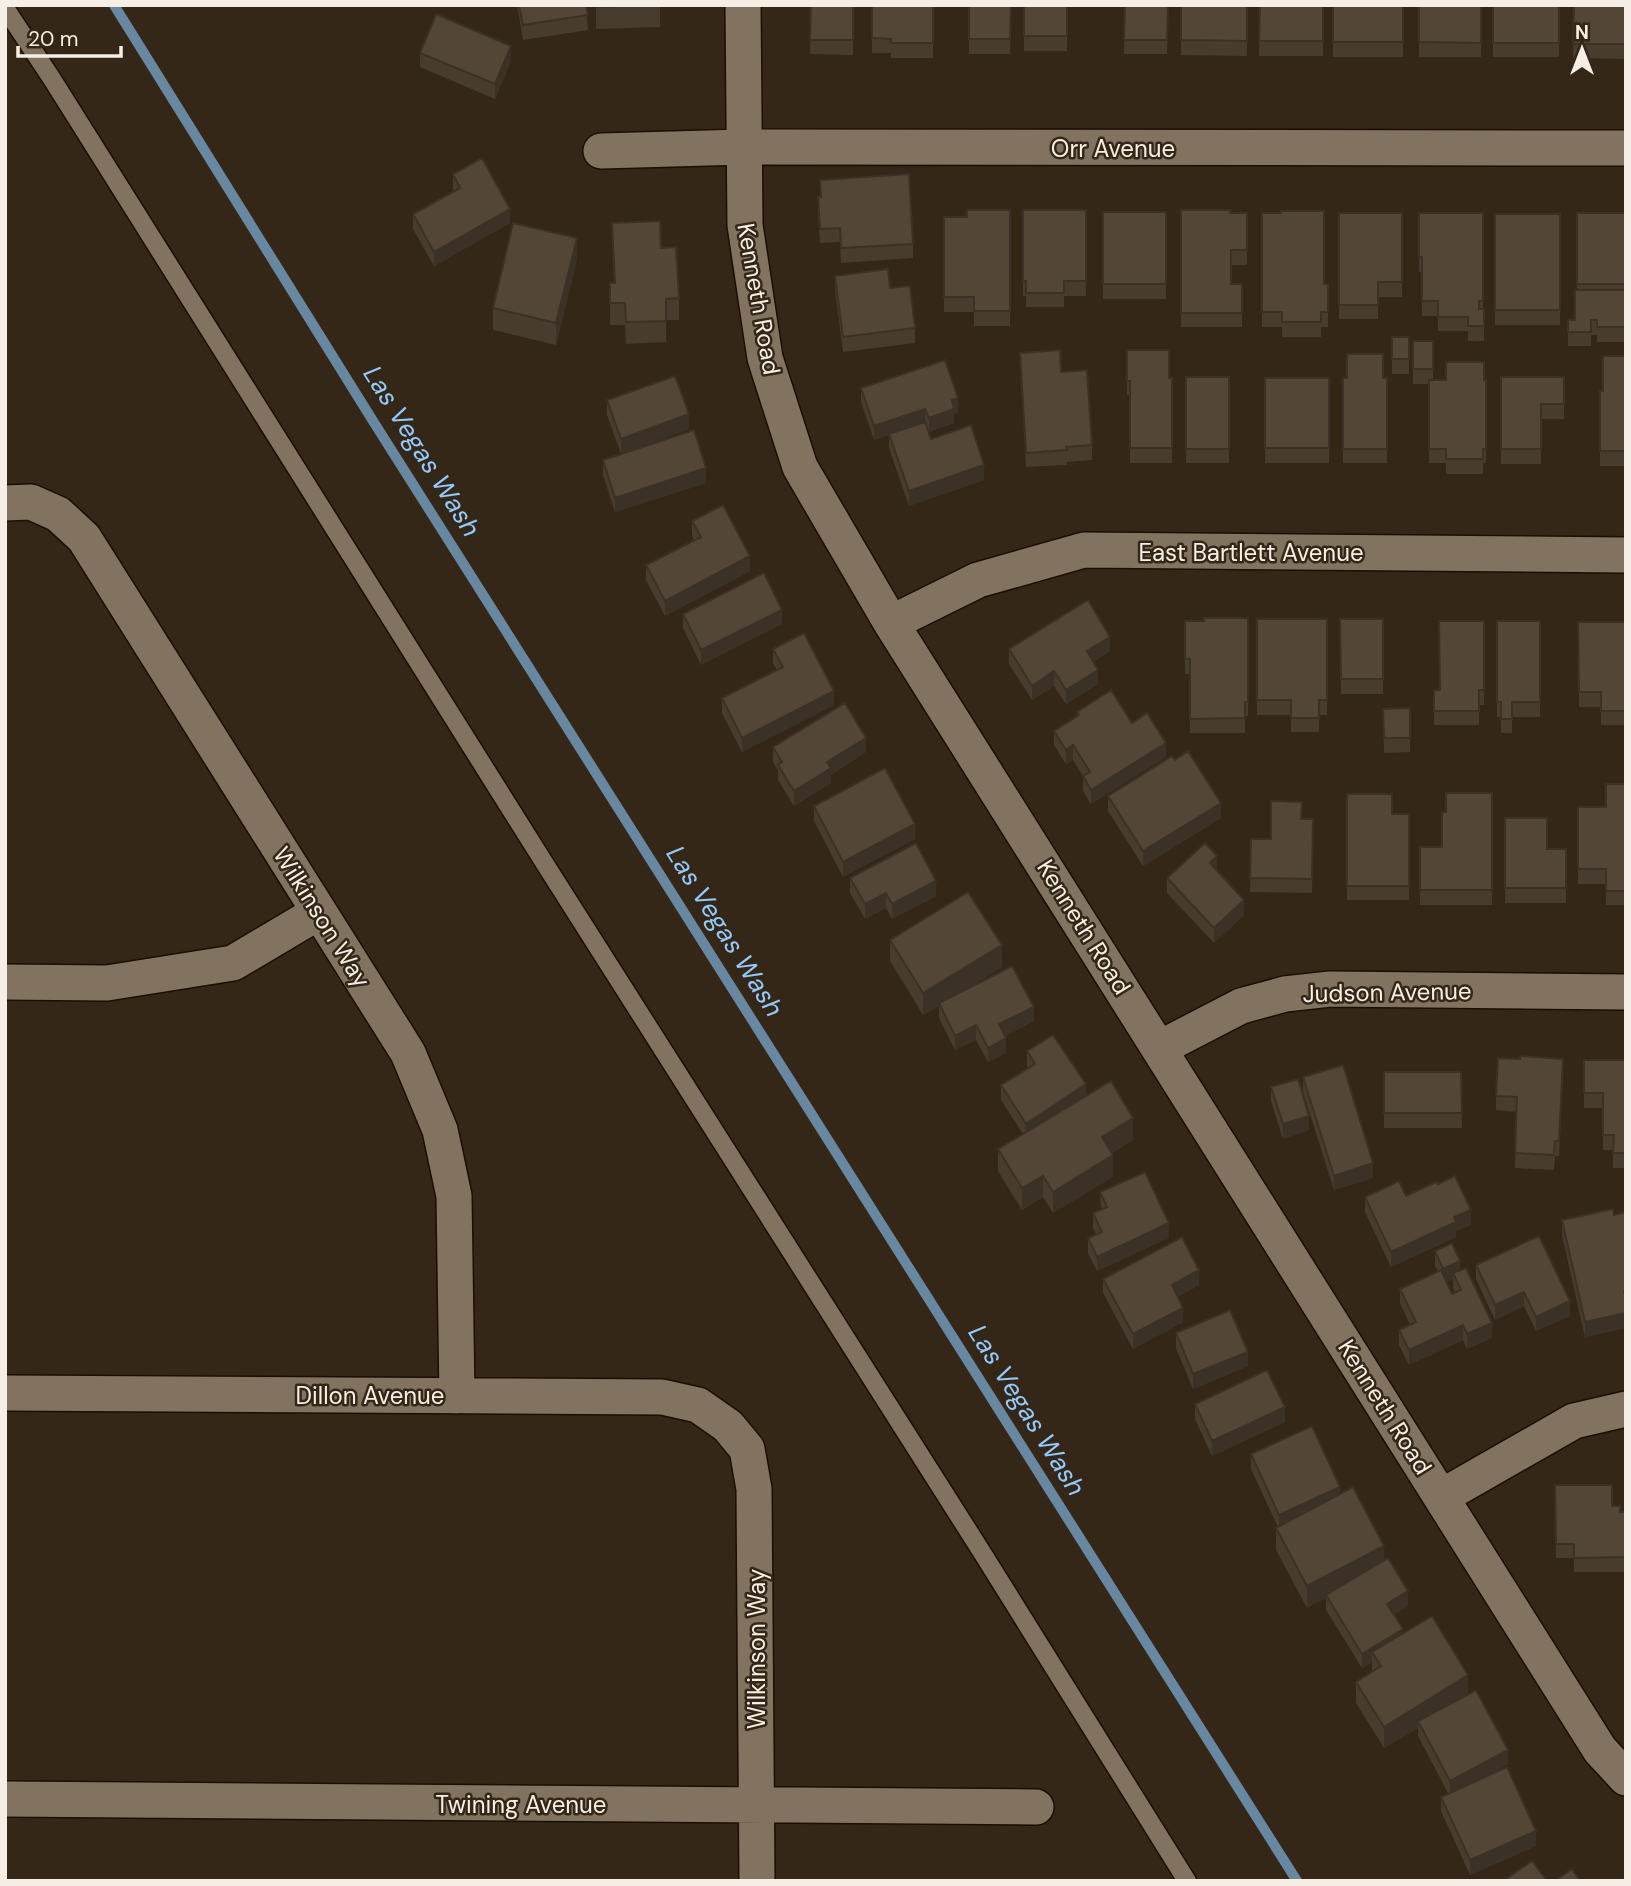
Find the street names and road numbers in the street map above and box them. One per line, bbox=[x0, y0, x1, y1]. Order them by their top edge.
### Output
street label: Orr Avenue bbox=[1051, 133, 1175, 164]
street label: Kenneth Road bbox=[730, 221, 788, 377]
street label: East Bartlett Avenue bbox=[1138, 537, 1364, 568]
street label: Wilkinson Way bbox=[266, 841, 378, 993]
street label: Kenneth Road bbox=[1030, 854, 1138, 1000]
street label: Judson Avenue bbox=[1302, 975, 1472, 1009]
street label: Kenneth Road bbox=[1331, 1334, 1439, 1480]
street label: Dillon Avenue bbox=[296, 1380, 444, 1411]
street label: Wilkinson Way bbox=[741, 1569, 772, 1729]
street label: Twining Avenue bbox=[436, 1789, 606, 1820]

